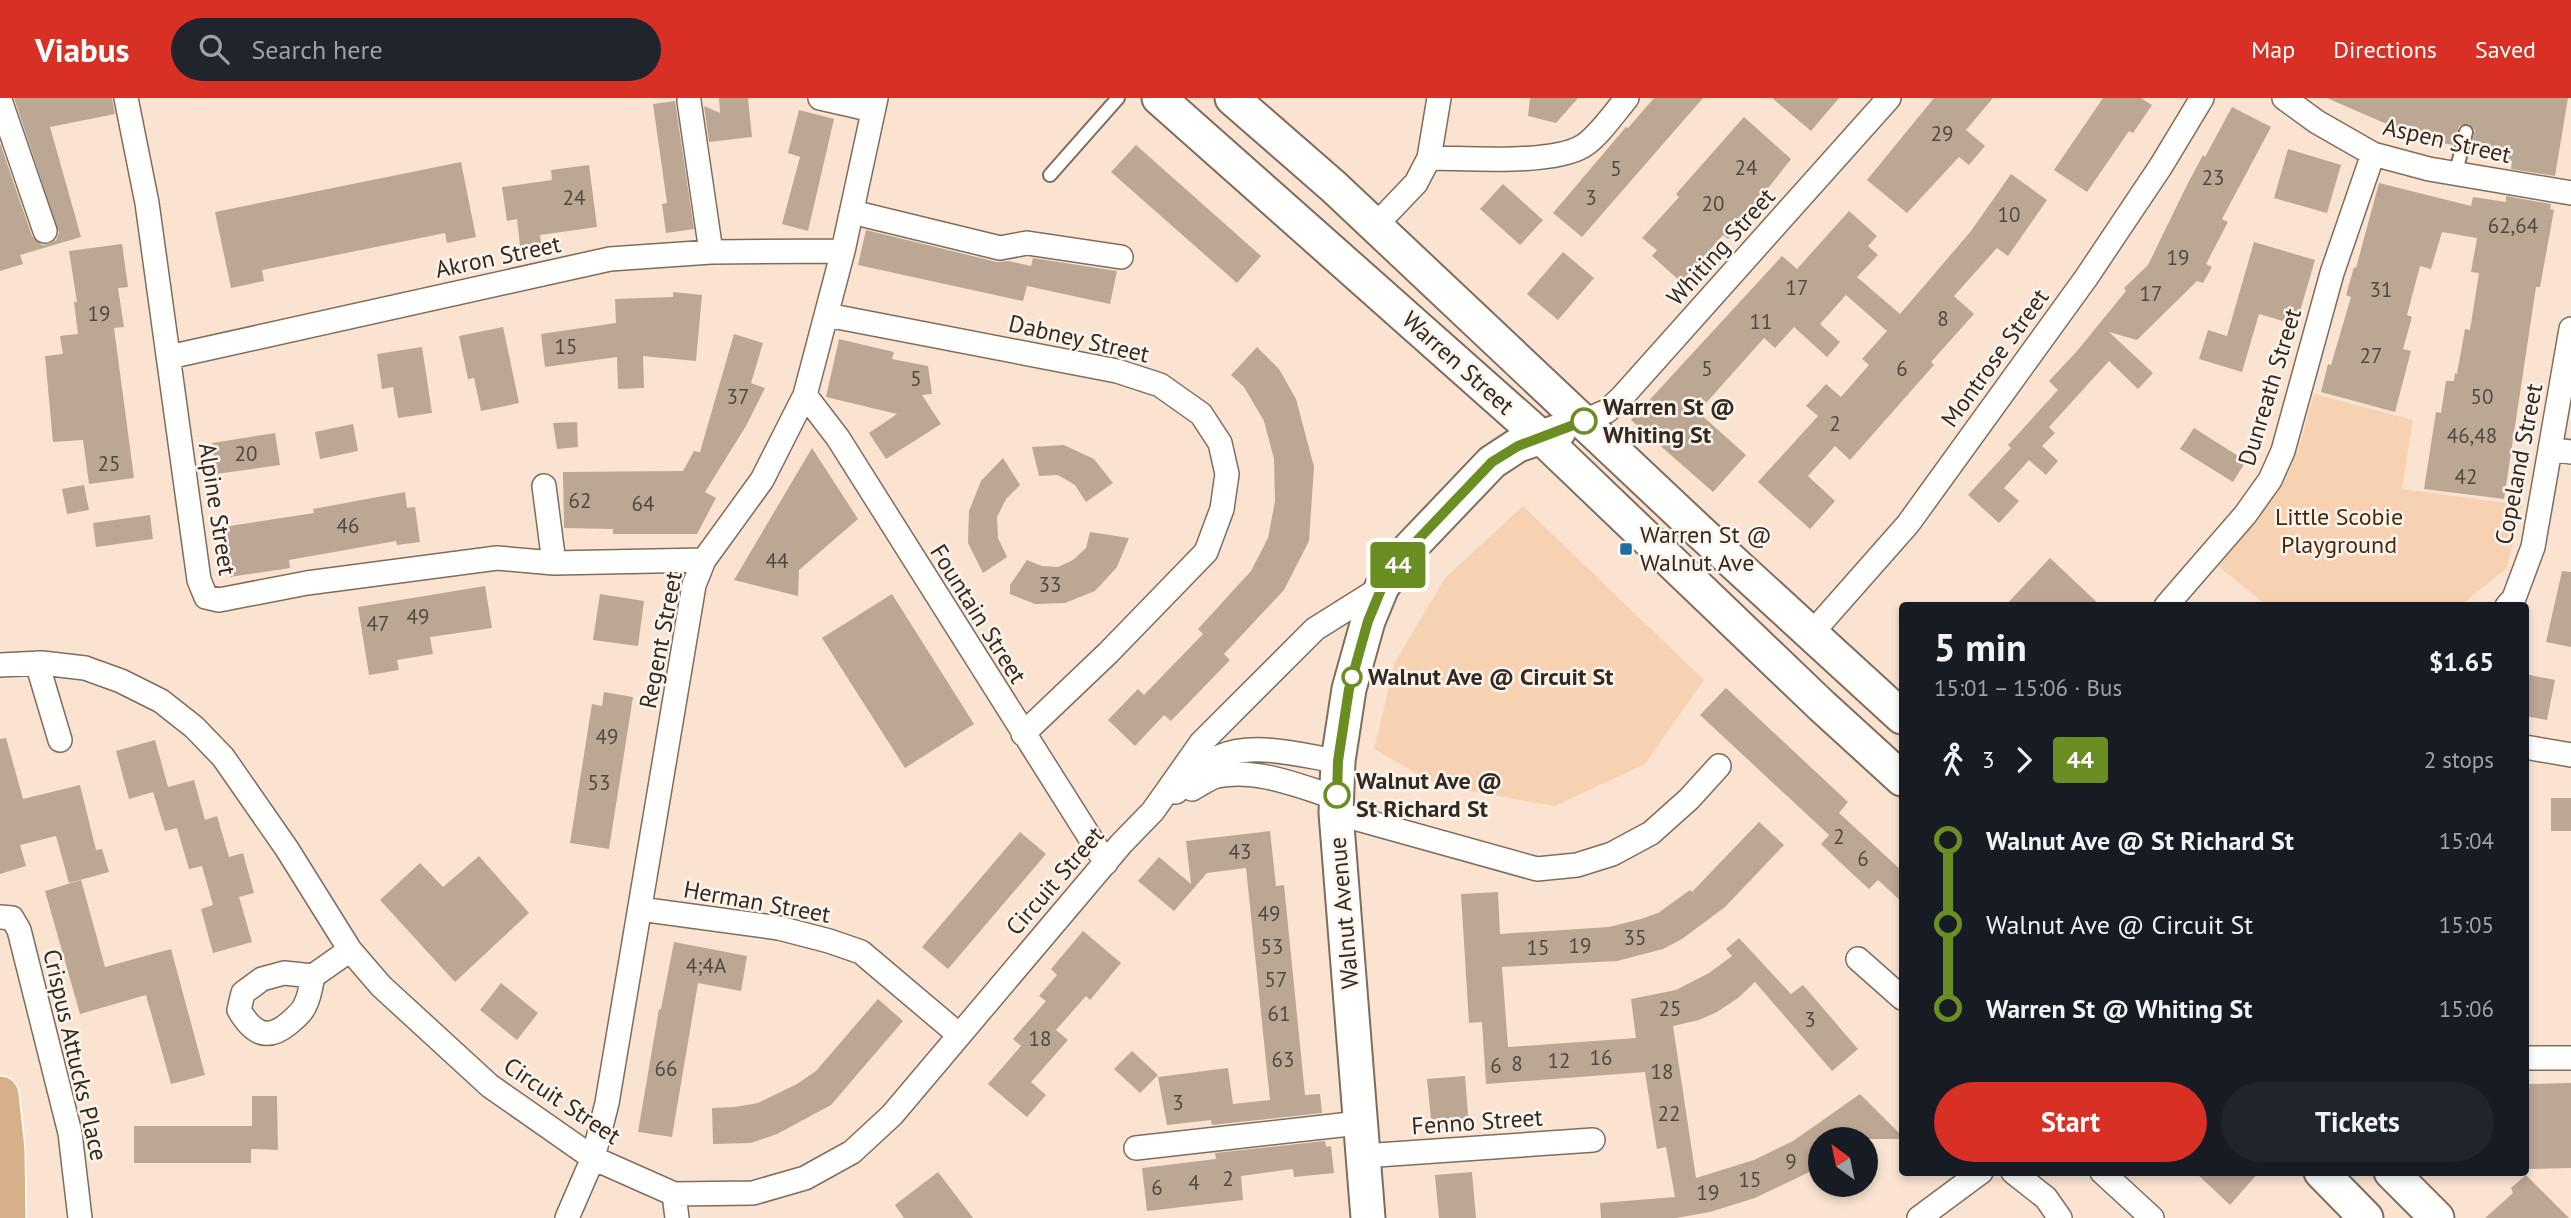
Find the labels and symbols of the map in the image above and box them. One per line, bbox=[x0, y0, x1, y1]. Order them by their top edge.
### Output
street label: Aspen Street bbox=[2380, 111, 2514, 170]
house number: 29 bbox=[1931, 120, 1953, 147]
house number: 24 bbox=[1735, 154, 1757, 181]
house number: 5 bbox=[1610, 155, 1622, 182]
house number: 23 bbox=[2202, 164, 2224, 191]
street label: Whiting Street bbox=[1660, 181, 1782, 312]
house number: 24 bbox=[563, 184, 585, 211]
house number: 3 bbox=[1585, 184, 1597, 211]
house number: 20 bbox=[1702, 190, 1724, 217]
house number: 10 bbox=[1998, 201, 2020, 228]
house number: 62,64 bbox=[2488, 212, 2538, 239]
street label: Akron Street bbox=[432, 228, 563, 285]
house number: 19 bbox=[2167, 244, 2189, 271]
house number: 17 bbox=[1786, 274, 1808, 301]
house number: 31 bbox=[2370, 276, 2392, 303]
house number: 17 bbox=[2140, 280, 2162, 307]
street label: Montrose Street bbox=[1934, 282, 2055, 433]
house number: 19 bbox=[88, 300, 110, 327]
street label: Warren Street bbox=[1396, 304, 1521, 421]
street label: Dunreath Street bbox=[2231, 304, 2308, 469]
house number: 8 bbox=[1937, 305, 1949, 332]
street label: Dabney Street bbox=[1006, 307, 1152, 370]
house number: 11 bbox=[1750, 308, 1772, 335]
house number: 15 bbox=[555, 333, 577, 360]
house number: 27 bbox=[2360, 342, 2382, 369]
house number: 5 bbox=[1701, 355, 1713, 382]
house number: 6 bbox=[1896, 355, 1908, 382]
house number: 5 bbox=[910, 365, 922, 392]
street label: Copeland Street bbox=[2488, 381, 2549, 547]
house number: 37 bbox=[727, 383, 749, 410]
house number: 50 bbox=[2471, 383, 2493, 410]
place label: Warren St @ Whiting St bbox=[1603, 391, 1735, 450]
marker: Warren St @ Whiting St bbox=[1571, 408, 1597, 434]
house number: 2 bbox=[1829, 410, 1841, 437]
house number: 46,48 bbox=[2447, 422, 2497, 449]
house number: 20 bbox=[235, 440, 257, 467]
street label: Alpine Street bbox=[192, 441, 243, 577]
house number: 25 bbox=[98, 450, 120, 477]
house number: 42 bbox=[2455, 463, 2477, 490]
house number: 62 bbox=[569, 487, 591, 514]
house number: 64 bbox=[632, 490, 654, 517]
park label: Little Scobie Playground bbox=[2275, 501, 2403, 560]
house number: 46 bbox=[337, 512, 359, 539]
place label: Warren St @ Walnut Ave bbox=[1640, 519, 1772, 578]
street label: Fountain Street bbox=[923, 538, 1034, 689]
marker: Warren St @ Walnut Ave bbox=[1618, 541, 1634, 557]
line badge: 44 bbox=[1366, 542, 1430, 588]
house number: 44 bbox=[766, 547, 788, 574]
street label: Regent Street bbox=[632, 569, 689, 711]
house number: 33 bbox=[1039, 571, 1061, 598]
house number: 49 bbox=[407, 603, 429, 630]
house number: 47 bbox=[367, 610, 389, 637]
place label: Walnut Ave @ Circuit St bbox=[1368, 661, 1614, 692]
marker: Walnut Ave @ Circuit St bbox=[1342, 667, 1362, 687]
house number: 49 bbox=[596, 723, 618, 750]
place label: Walnut Ave @ St Richard St bbox=[1356, 765, 1502, 824]
house number: 53 bbox=[588, 769, 610, 796]
marker: Walnut Ave @ St Richard St bbox=[1324, 782, 1350, 808]
street label: Circuit Street bbox=[999, 820, 1110, 942]
house number: 2 bbox=[1833, 823, 1845, 850]
street label: Walnut Avenue bbox=[1321, 836, 1366, 990]
house number: 43 bbox=[1229, 838, 1251, 865]
house number: 6 bbox=[1857, 845, 1869, 872]
street label: Herman Street bbox=[681, 873, 833, 930]
house number: 49 bbox=[1258, 900, 1280, 927]
house number: 35 bbox=[1624, 924, 1646, 951]
house number: 19 bbox=[1569, 932, 1591, 959]
house number: 53 bbox=[1261, 933, 1283, 960]
house number: 15 bbox=[1527, 934, 1549, 961]
street label: Crispus Attucks Place bbox=[36, 946, 115, 1164]
house number: 4;4A bbox=[686, 952, 727, 979]
house number: 57 bbox=[1265, 966, 1287, 993]
house number: 25 bbox=[1659, 995, 1681, 1022]
house number: 61 bbox=[1268, 1000, 1290, 1027]
house number: 3 bbox=[1804, 1006, 1816, 1033]
house number: 18 bbox=[1029, 1025, 1051, 1052]
house number: 16 bbox=[1590, 1044, 1612, 1071]
house number: 63 bbox=[1272, 1046, 1294, 1073]
house number: 12 bbox=[1548, 1047, 1570, 1074]
street label: Circuit Street bbox=[498, 1050, 627, 1151]
house number: 8 bbox=[1511, 1050, 1523, 1077]
house number: 6 bbox=[1490, 1052, 1502, 1079]
house number: 66 bbox=[655, 1055, 677, 1082]
house number: 18 bbox=[1651, 1058, 1673, 1085]
house number: 3 bbox=[1172, 1089, 1184, 1116]
house number: 22 bbox=[1658, 1100, 1680, 1127]
street label: Fenno Street bbox=[1410, 1101, 1544, 1142]
north arrow bbox=[1808, 1127, 1878, 1197]
house number: 9 bbox=[1785, 1148, 1797, 1175]
house number: 2 bbox=[1222, 1165, 1234, 1192]
house number: 15 bbox=[1739, 1166, 1761, 1193]
house number: 4 bbox=[1188, 1169, 1200, 1196]
house number: 6 bbox=[1151, 1174, 1163, 1201]
house number: 19 bbox=[1697, 1179, 1719, 1206]

